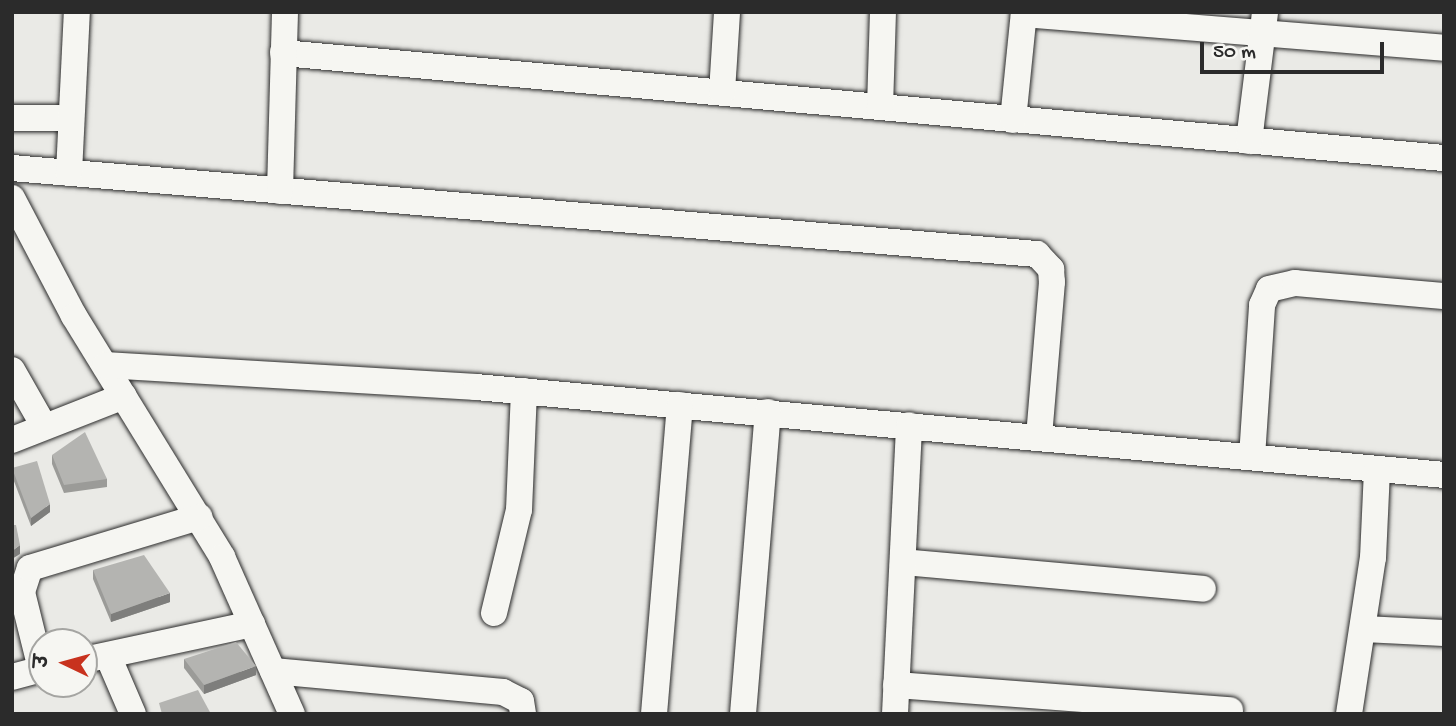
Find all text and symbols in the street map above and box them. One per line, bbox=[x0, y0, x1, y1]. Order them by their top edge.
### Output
scale bar bbox=[1204, 28, 1388, 72]
text: 50 m bbox=[1213, 41, 1256, 66]
north arrow bbox=[28, 628, 98, 698]
text: उ bbox=[32, 654, 56, 669]

